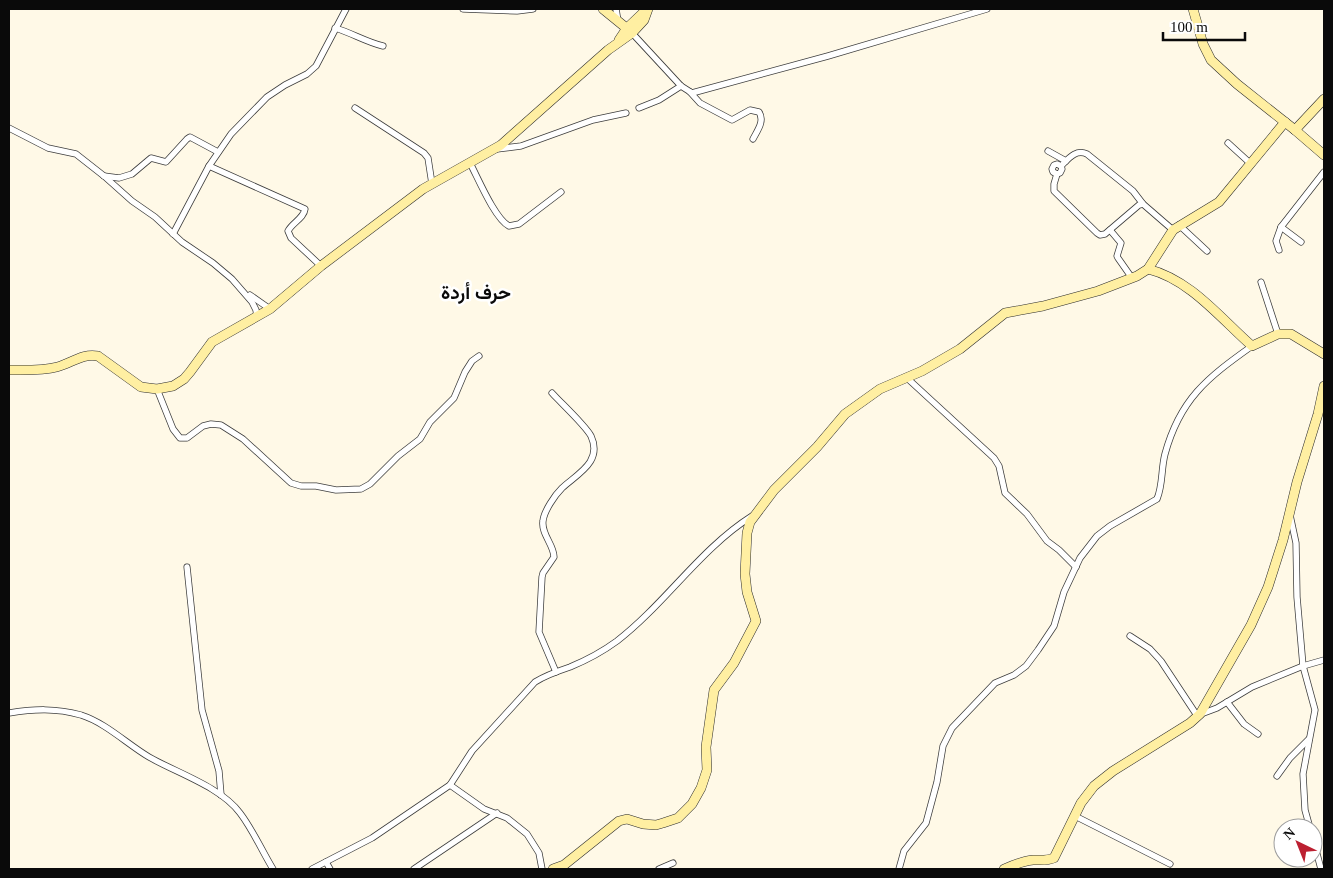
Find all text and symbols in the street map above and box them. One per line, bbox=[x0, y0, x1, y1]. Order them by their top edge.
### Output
scale bar bbox=[1163, 10, 1246, 42]
text: 100 m bbox=[1170, 19, 1208, 35]
district label: حرف أردة bbox=[441, 282, 511, 305]
north arrow bbox=[1273, 818, 1323, 868]
text: N bbox=[1281, 825, 1298, 843]

